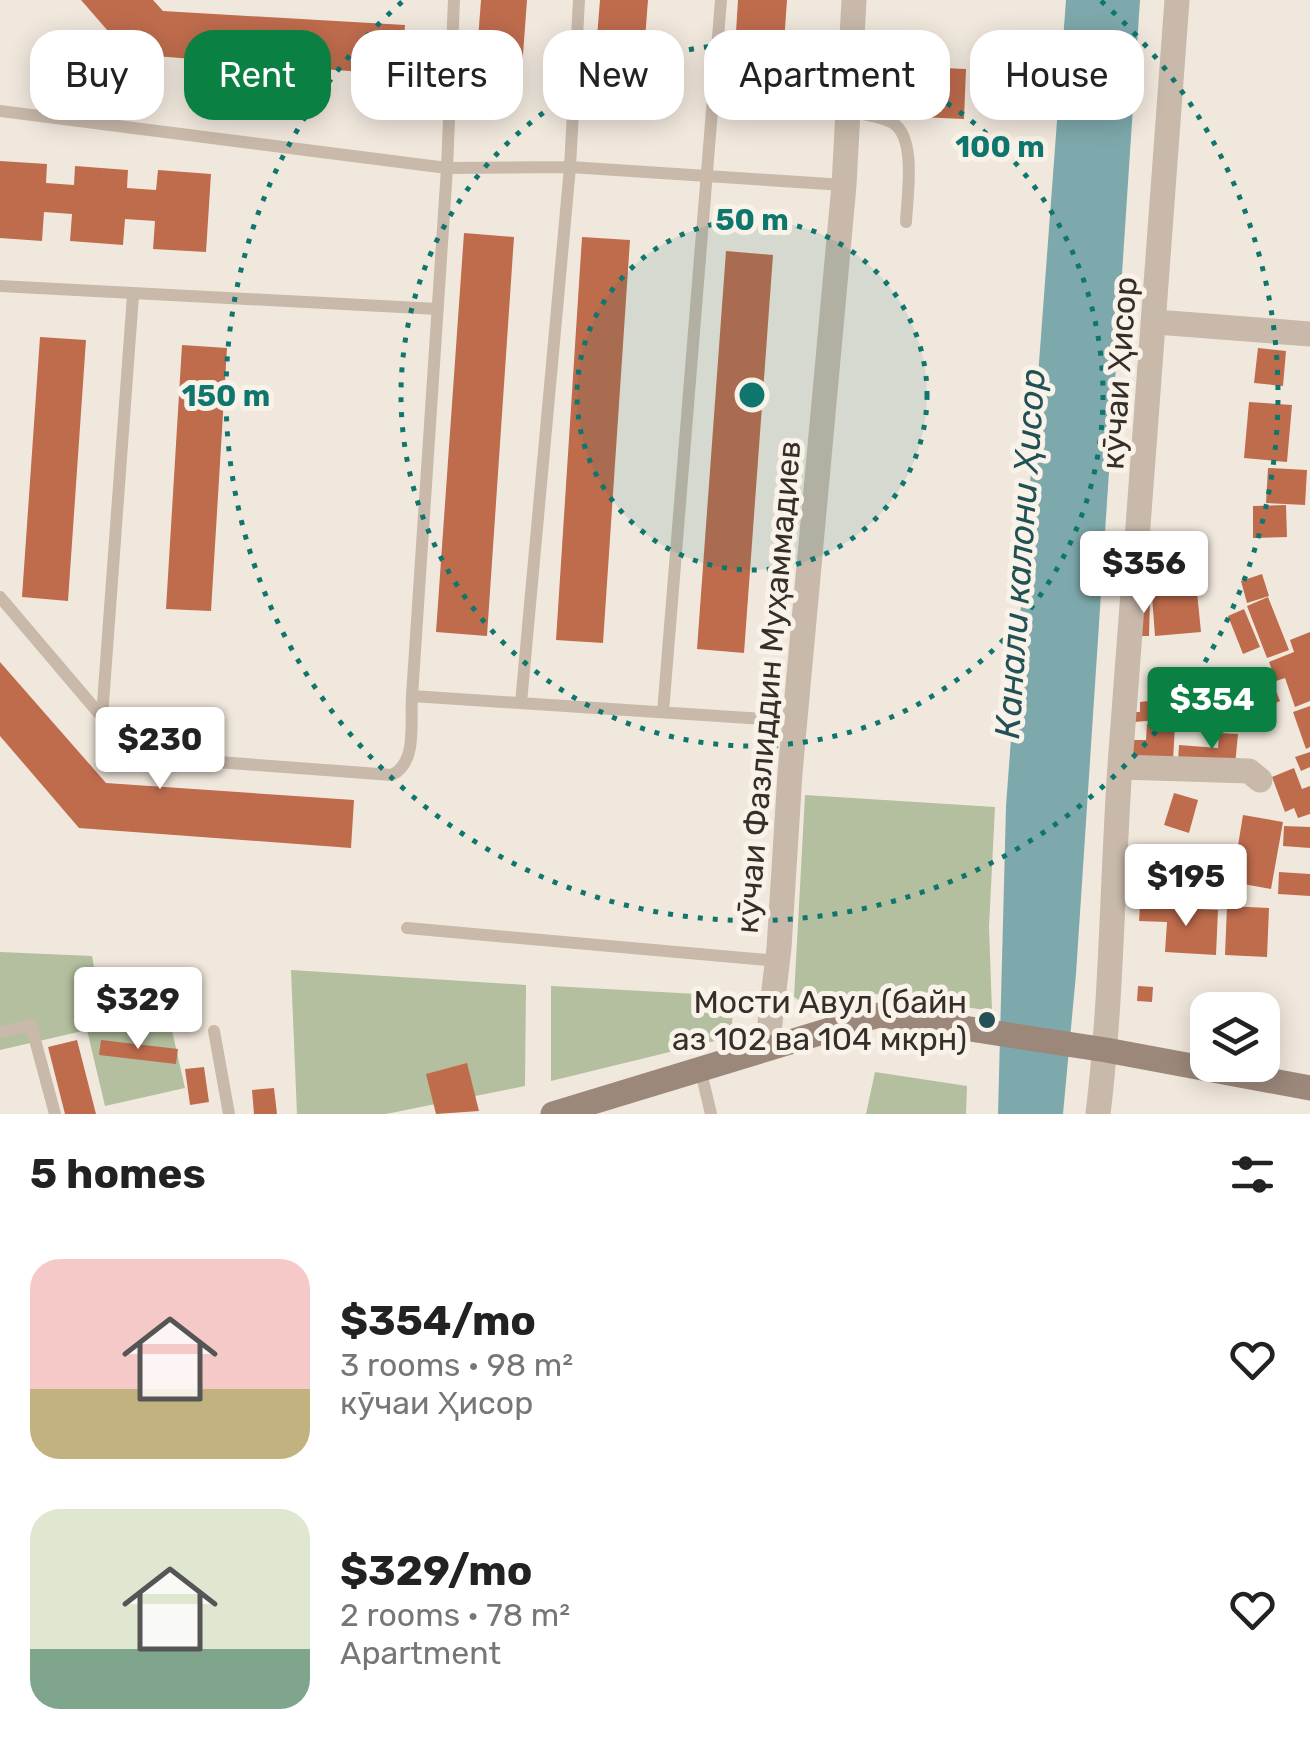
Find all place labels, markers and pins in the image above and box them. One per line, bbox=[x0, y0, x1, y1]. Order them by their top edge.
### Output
centre of rings bbox=[734, 377, 770, 413]
pin: $356 bbox=[1085, 531, 1203, 616]
pin: $354 bbox=[1153, 667, 1271, 752]
pin: $230 bbox=[101, 707, 219, 792]
pin: $195 bbox=[1127, 844, 1245, 929]
pin: $329 bbox=[79, 967, 197, 1052]
place label: Мости Авул (байн аз 102 ва 104 мкрн) bbox=[672, 983, 967, 1058]
marker: Мости Авул (байн аз 102 ва 104 мкрн) bbox=[976, 1009, 998, 1031]

